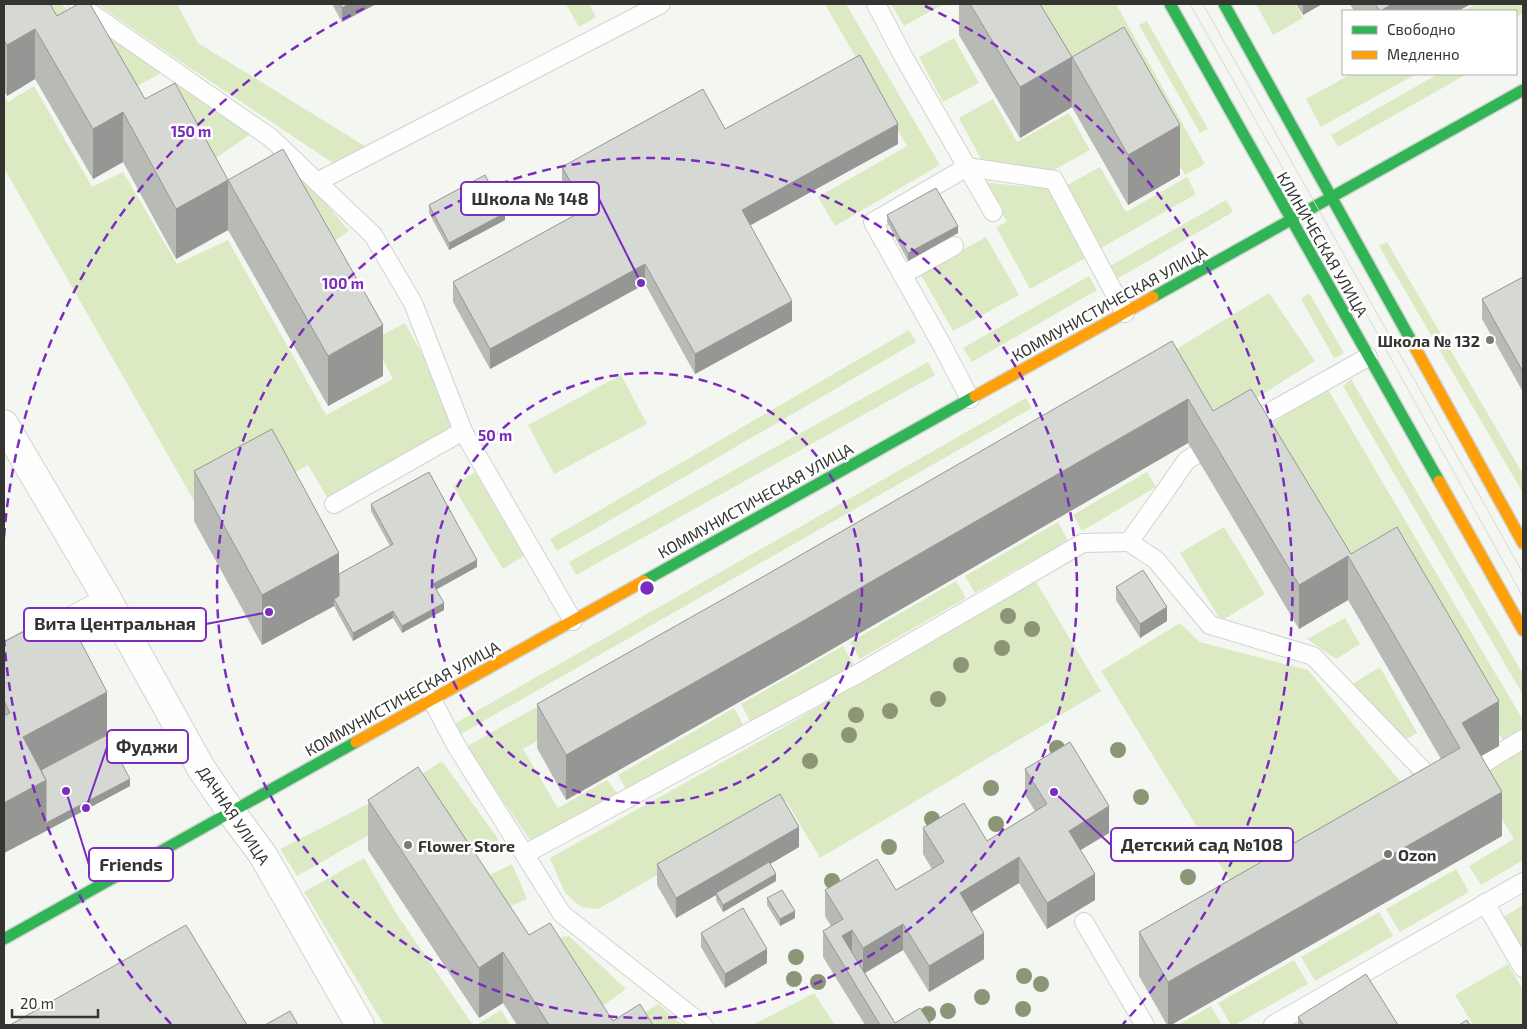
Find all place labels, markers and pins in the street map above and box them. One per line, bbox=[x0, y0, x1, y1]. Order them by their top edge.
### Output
callout: Школа № 148 bbox=[461, 182, 599, 215]
place label: Школа № 132 bbox=[1378, 331, 1480, 350]
marker: Школа № 132 bbox=[1484, 334, 1496, 346]
centre of rings bbox=[638, 579, 656, 597]
callout: Вита Центральная bbox=[24, 608, 206, 641]
callout: Фуджи bbox=[107, 730, 188, 763]
callout: Детский сад №108 bbox=[1111, 828, 1293, 861]
place label: Flower Store bbox=[418, 836, 515, 855]
marker: Flower Store bbox=[402, 839, 414, 851]
place label: Ozon bbox=[1398, 845, 1436, 864]
callout: Friends bbox=[89, 848, 173, 881]
marker: Ozon bbox=[1382, 848, 1394, 860]

